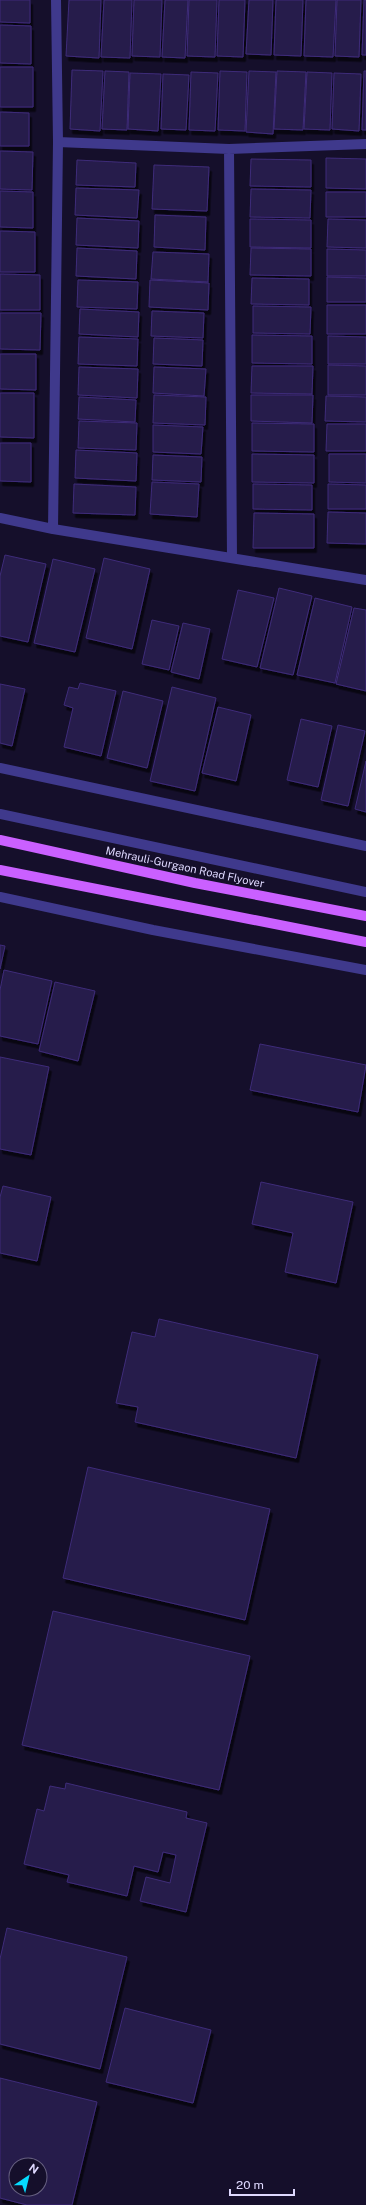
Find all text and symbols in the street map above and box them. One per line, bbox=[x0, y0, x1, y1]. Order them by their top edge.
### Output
street label: Mehrauli-Gurgaon Road Flyover bbox=[105, 844, 265, 890]
north arrow bbox=[8, 2157, 48, 2197]
text: N bbox=[27, 2161, 41, 2176]
scale bar bbox=[230, 2171, 294, 2197]
text: 20 m bbox=[236, 2178, 264, 2192]

